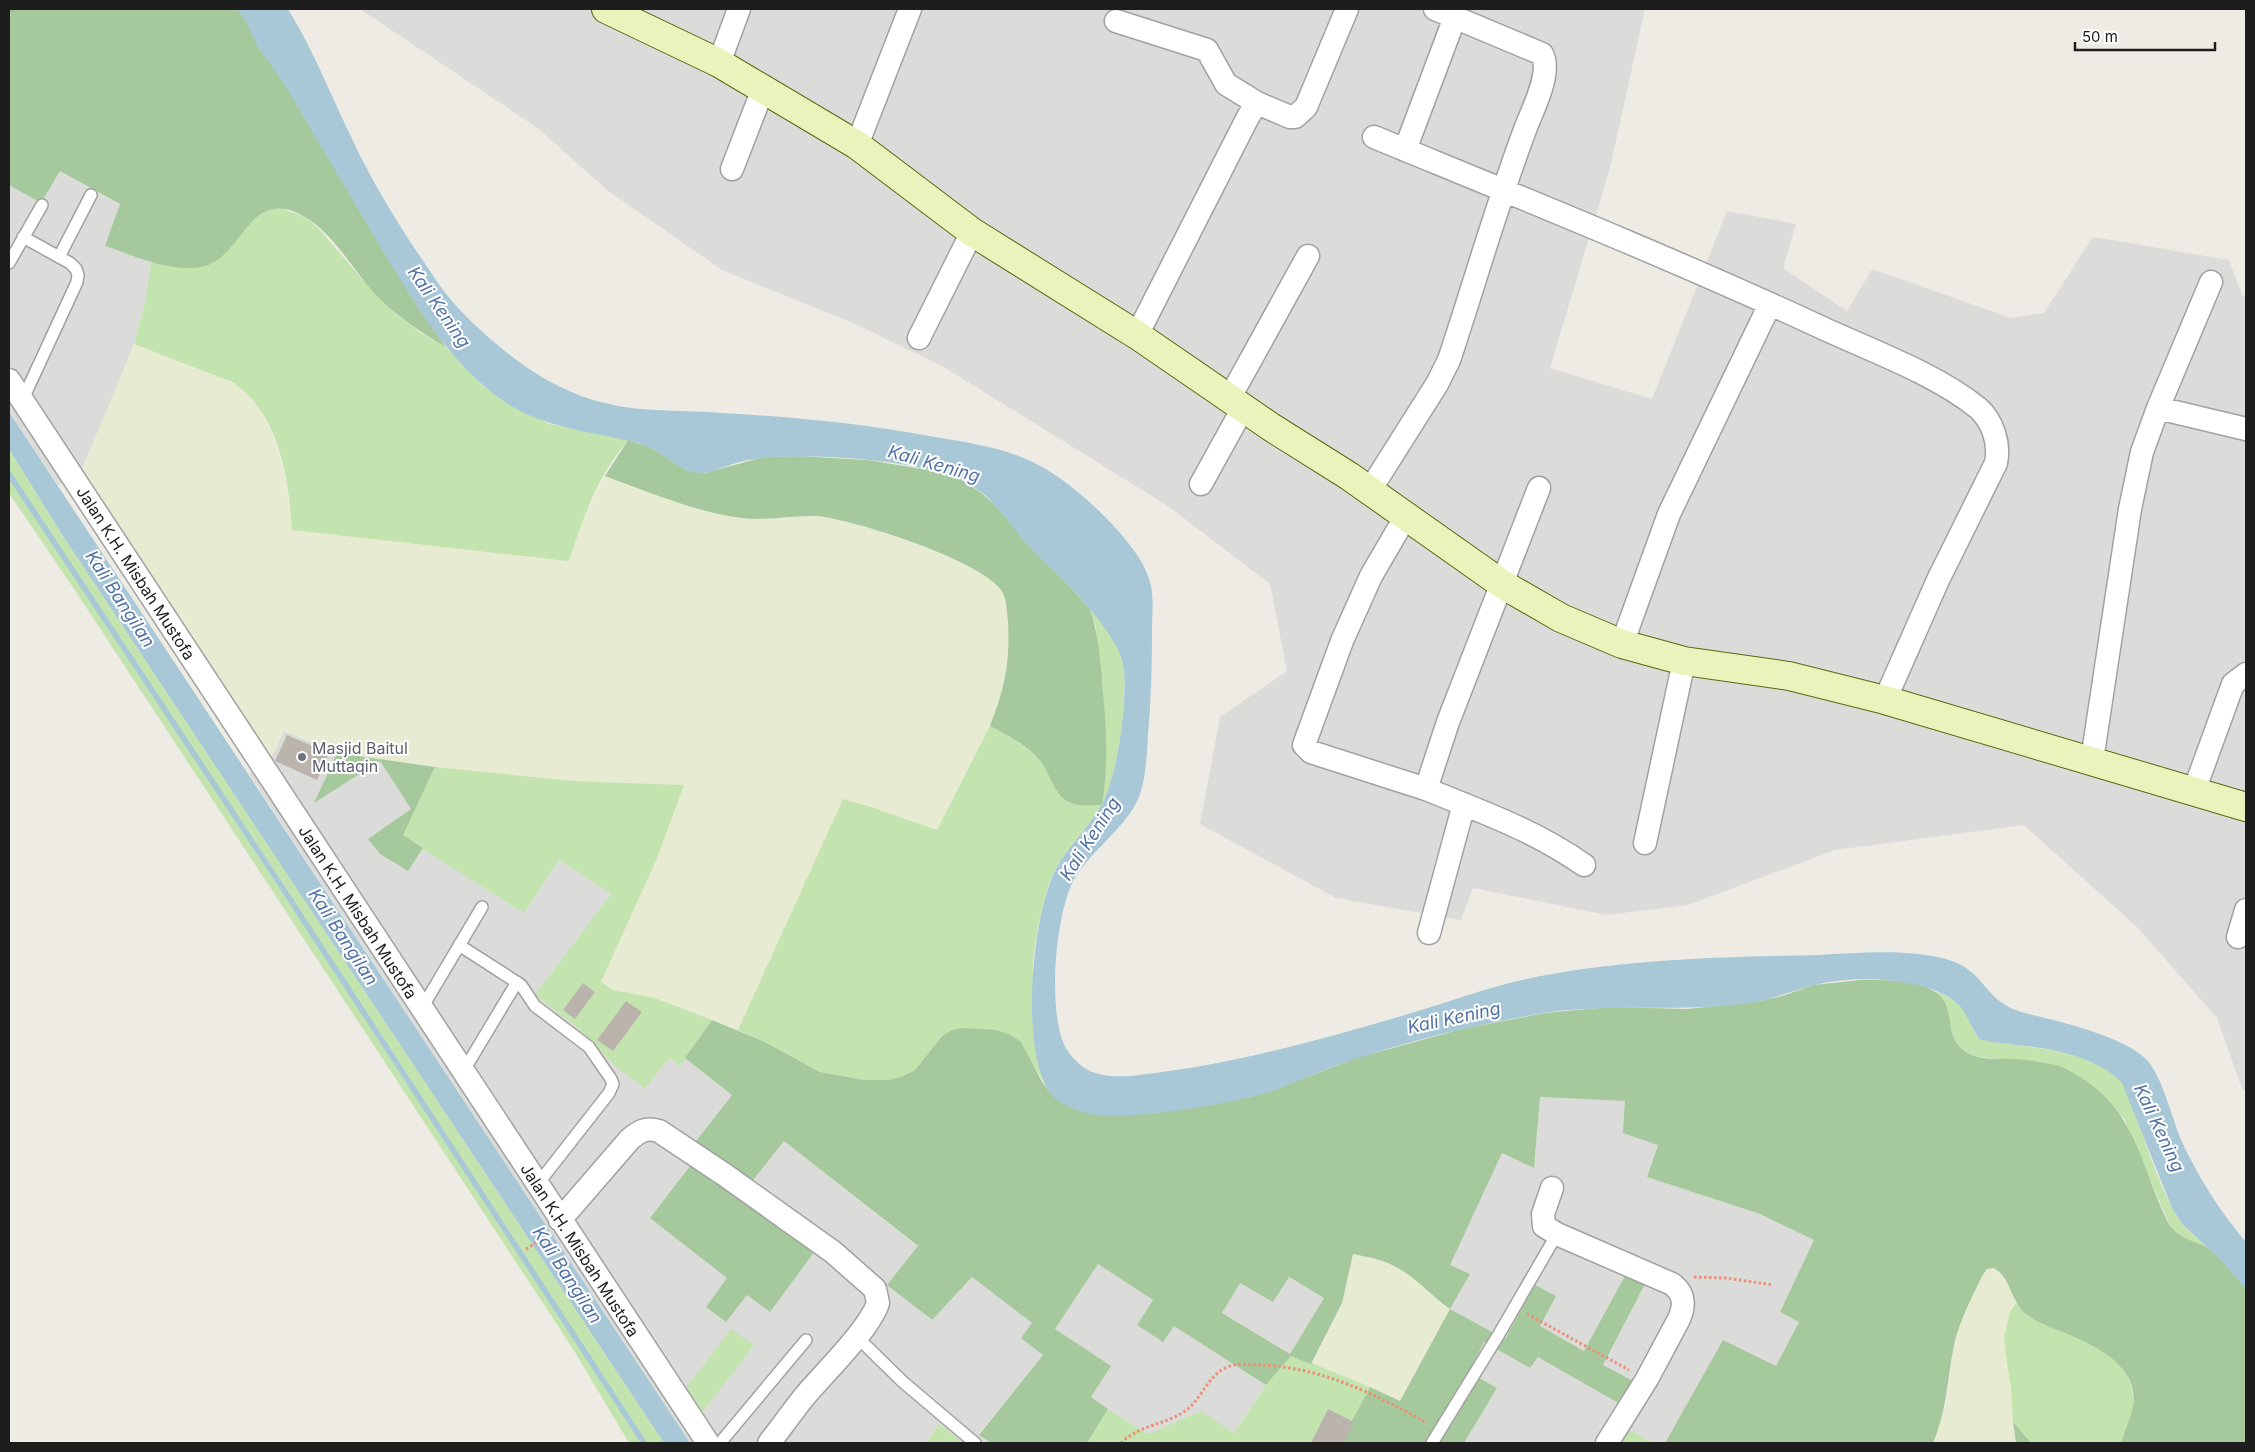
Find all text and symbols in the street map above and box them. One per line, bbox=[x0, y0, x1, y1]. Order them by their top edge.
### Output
scale bar bbox=[2075, 20, 2215, 52]
text: 50 m bbox=[2082, 27, 2118, 46]
water label: Kali Kening bbox=[404, 262, 475, 352]
water label: Kali Kening bbox=[886, 440, 983, 487]
street label: Jalan K.H. Misbah Mustofa bbox=[72, 483, 200, 663]
water label: Kali Bangilan bbox=[81, 546, 159, 651]
place label: Masjid Baitul Muttaqin bbox=[312, 738, 408, 776]
marker: Masjid Baitul Muttaqin bbox=[296, 751, 308, 763]
water label: Kali Kening bbox=[1055, 793, 1124, 884]
street label: Jalan K.H. Misbah Mustofa bbox=[294, 822, 422, 1002]
water label: Kali Bangilan bbox=[304, 884, 382, 989]
water label: Kali Kening bbox=[1405, 997, 1502, 1038]
water label: Kali Kening bbox=[2130, 1080, 2189, 1175]
street label: Jalan K.H. Misbah Mustofa bbox=[516, 1160, 644, 1340]
water label: Kali Bangilan bbox=[528, 1222, 606, 1327]

